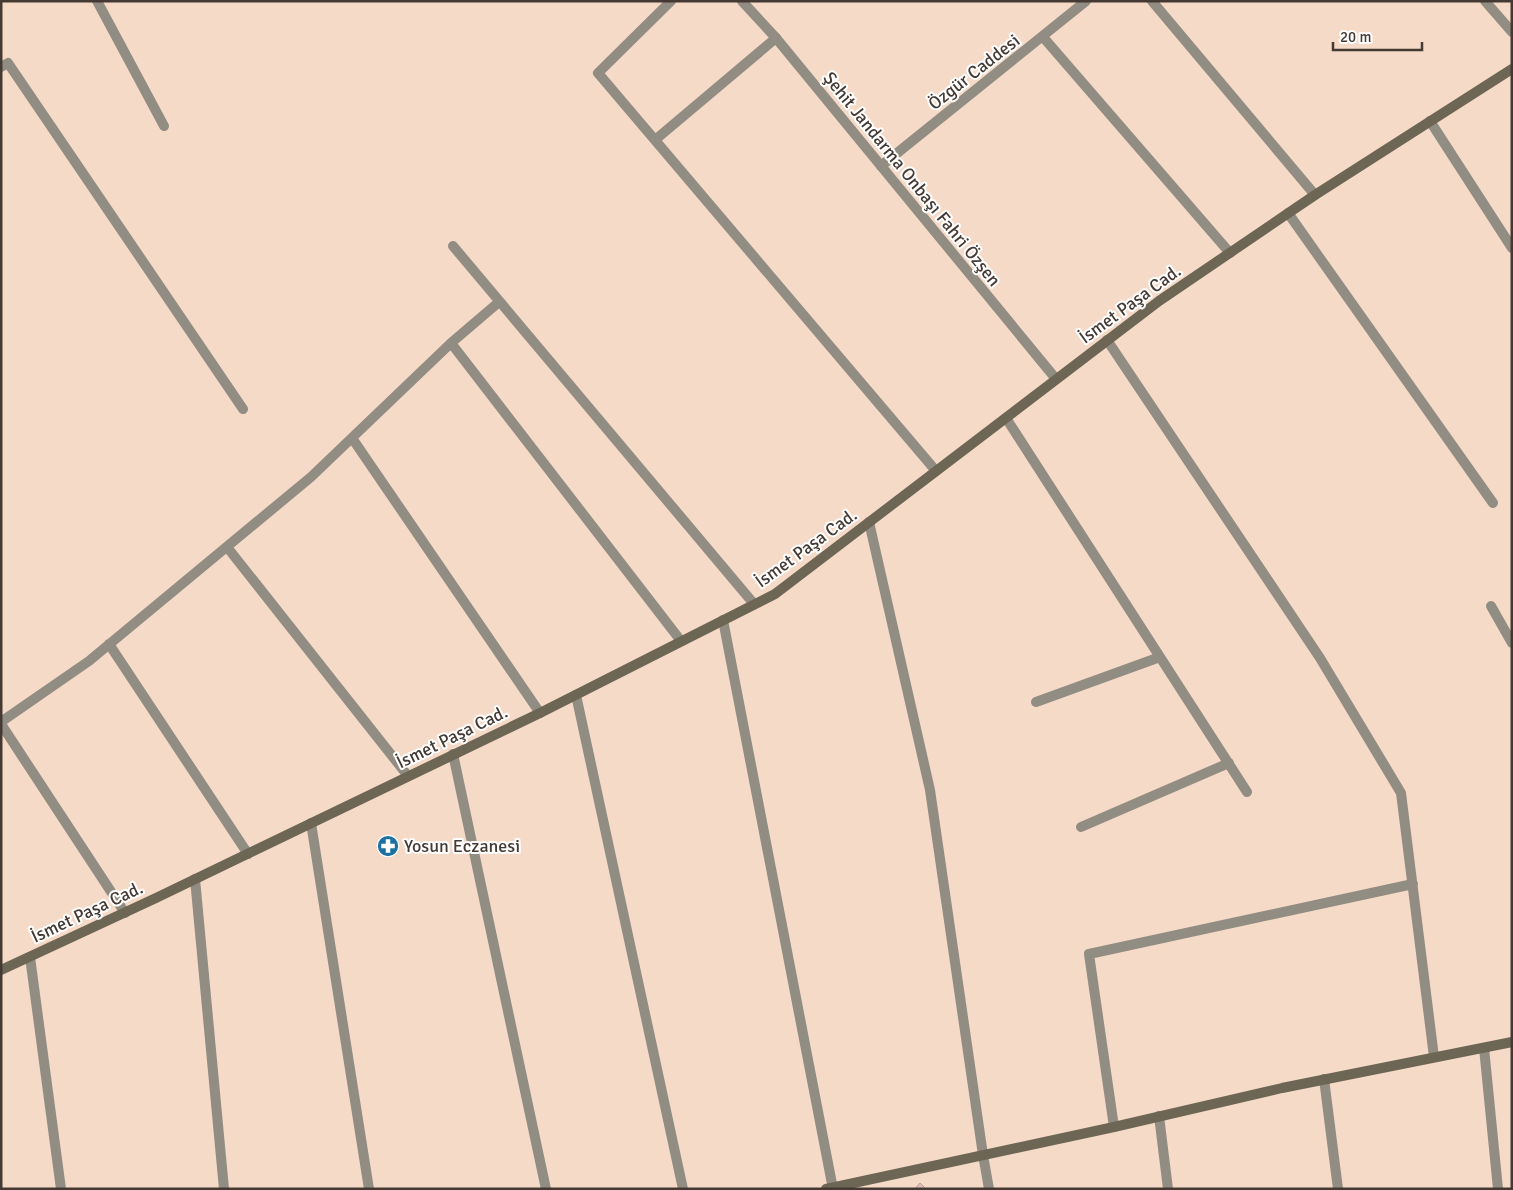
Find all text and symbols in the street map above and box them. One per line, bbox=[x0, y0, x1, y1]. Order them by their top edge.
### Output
scale bar bbox=[1333, 20, 1422, 52]
text: 20 m bbox=[1340, 28, 1371, 46]
street label: Özgür Caddesi bbox=[924, 29, 1024, 115]
street label: Şehit Jandarma Onbaşı Fahri Özşen bbox=[819, 67, 1005, 291]
street label: İsmet Paşa Cad. bbox=[1075, 260, 1185, 348]
street label: İsmet Paşa Cad. bbox=[751, 504, 861, 592]
street label: İsmet Paşa Cad. bbox=[393, 701, 511, 773]
pharmacy icon: Yosun Eczanesi bbox=[376, 834, 400, 858]
place label: Yosun Eczanesi bbox=[404, 835, 520, 857]
street label: İsmet Paşa Cad. bbox=[28, 877, 146, 947]

